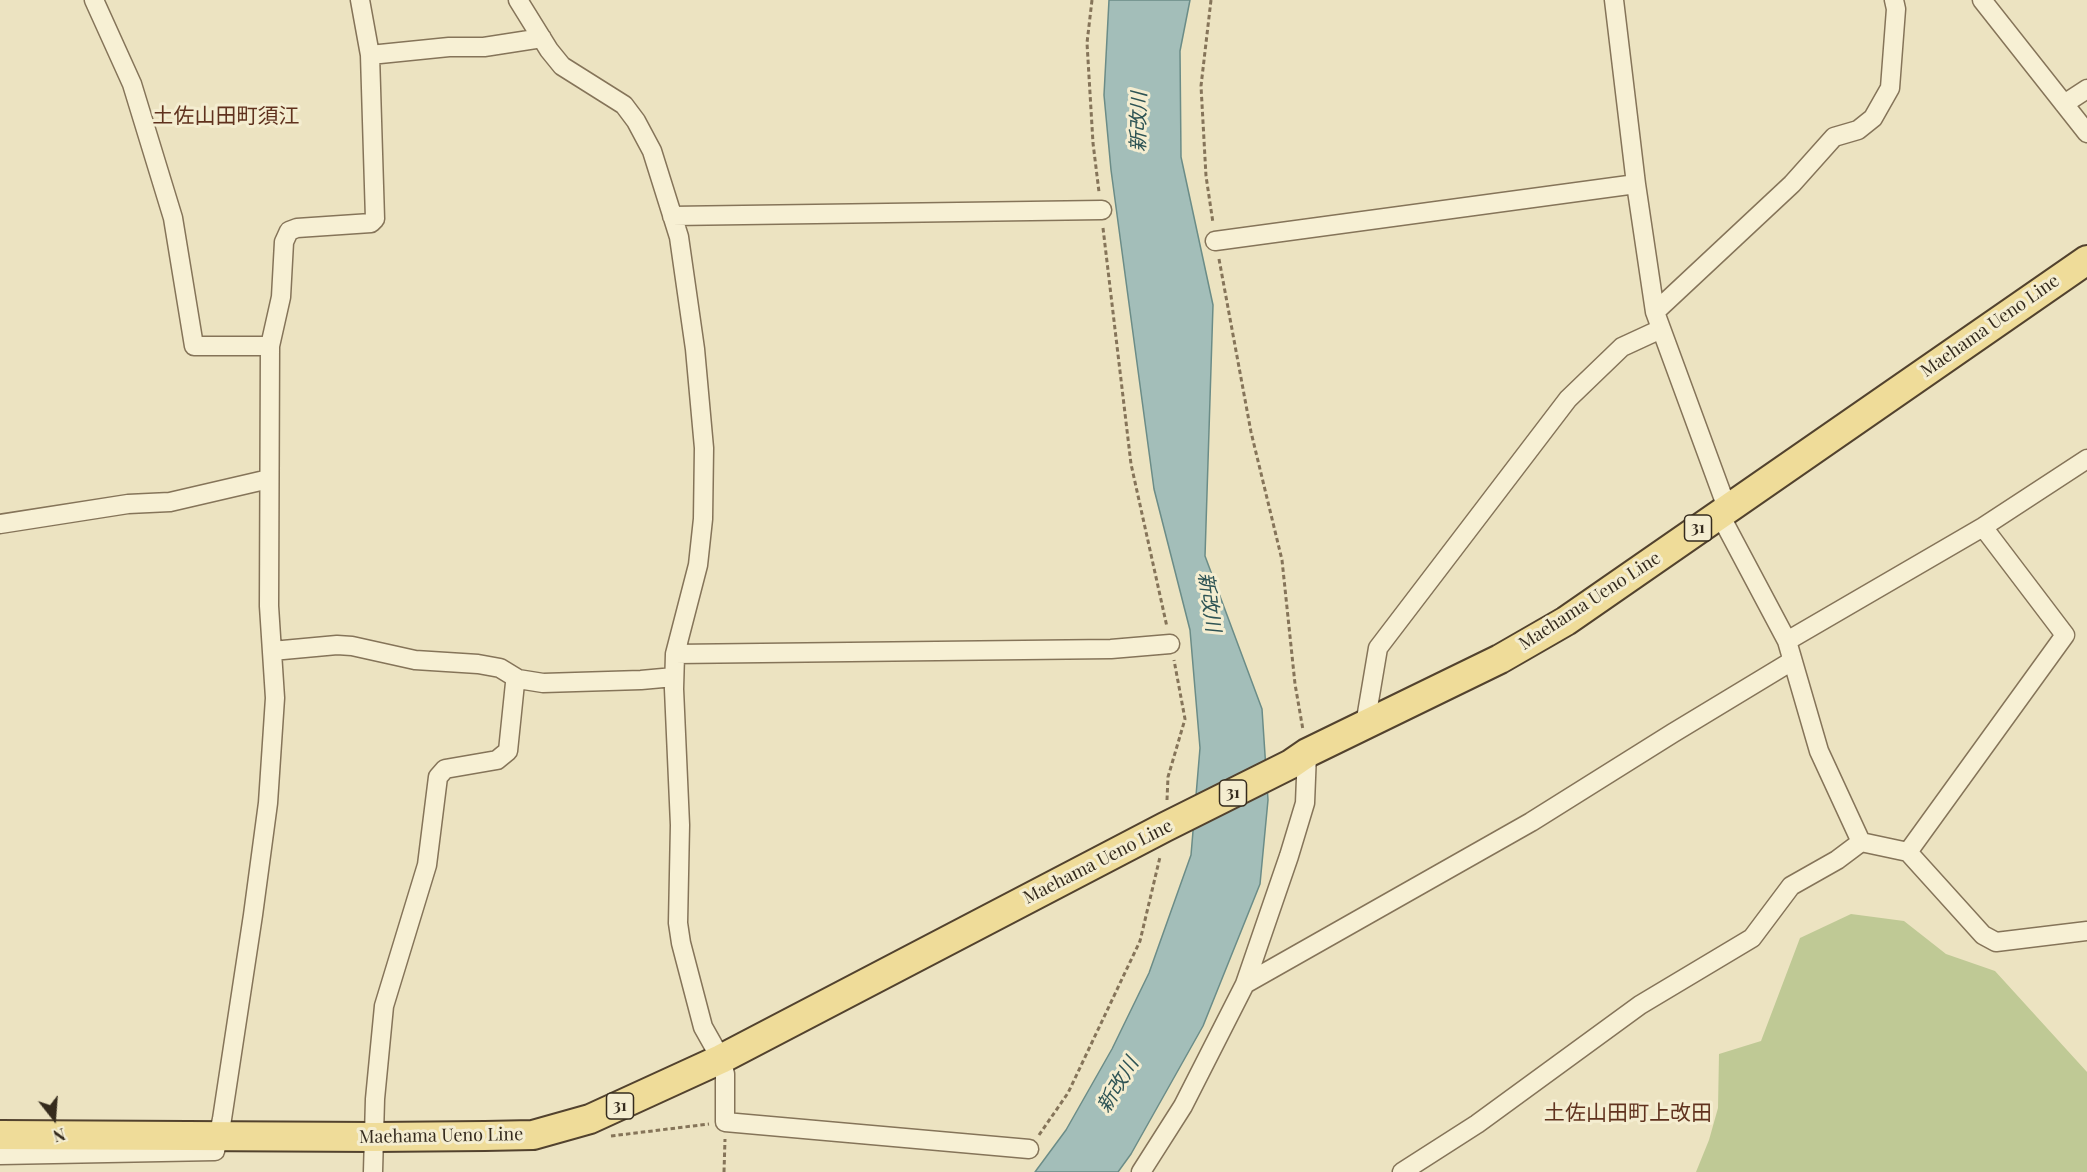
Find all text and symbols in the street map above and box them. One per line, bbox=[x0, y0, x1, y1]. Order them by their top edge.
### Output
water label: 新改川 bbox=[1126, 92, 1152, 152]
district label: 土佐山田町須江 bbox=[153, 103, 299, 129]
street label: Maehama Ueno Line bbox=[1916, 270, 2064, 382]
road number: 31 bbox=[1684, 515, 1712, 541]
street label: Maehama Ueno Line bbox=[1515, 547, 1665, 655]
water label: 新改川 bbox=[1193, 571, 1225, 633]
road number: 31 bbox=[1220, 780, 1246, 806]
street label: Maehama Ueno Line bbox=[1020, 815, 1176, 909]
water label: 新改川 bbox=[1092, 1053, 1144, 1117]
north arrow bbox=[24, 1088, 84, 1148]
road number: 31 bbox=[606, 1093, 634, 1119]
district label: 土佐山田町上改田 bbox=[1544, 1100, 1712, 1126]
text: N bbox=[51, 1124, 68, 1147]
street label: Maehama Ueno Line bbox=[359, 1124, 523, 1148]

